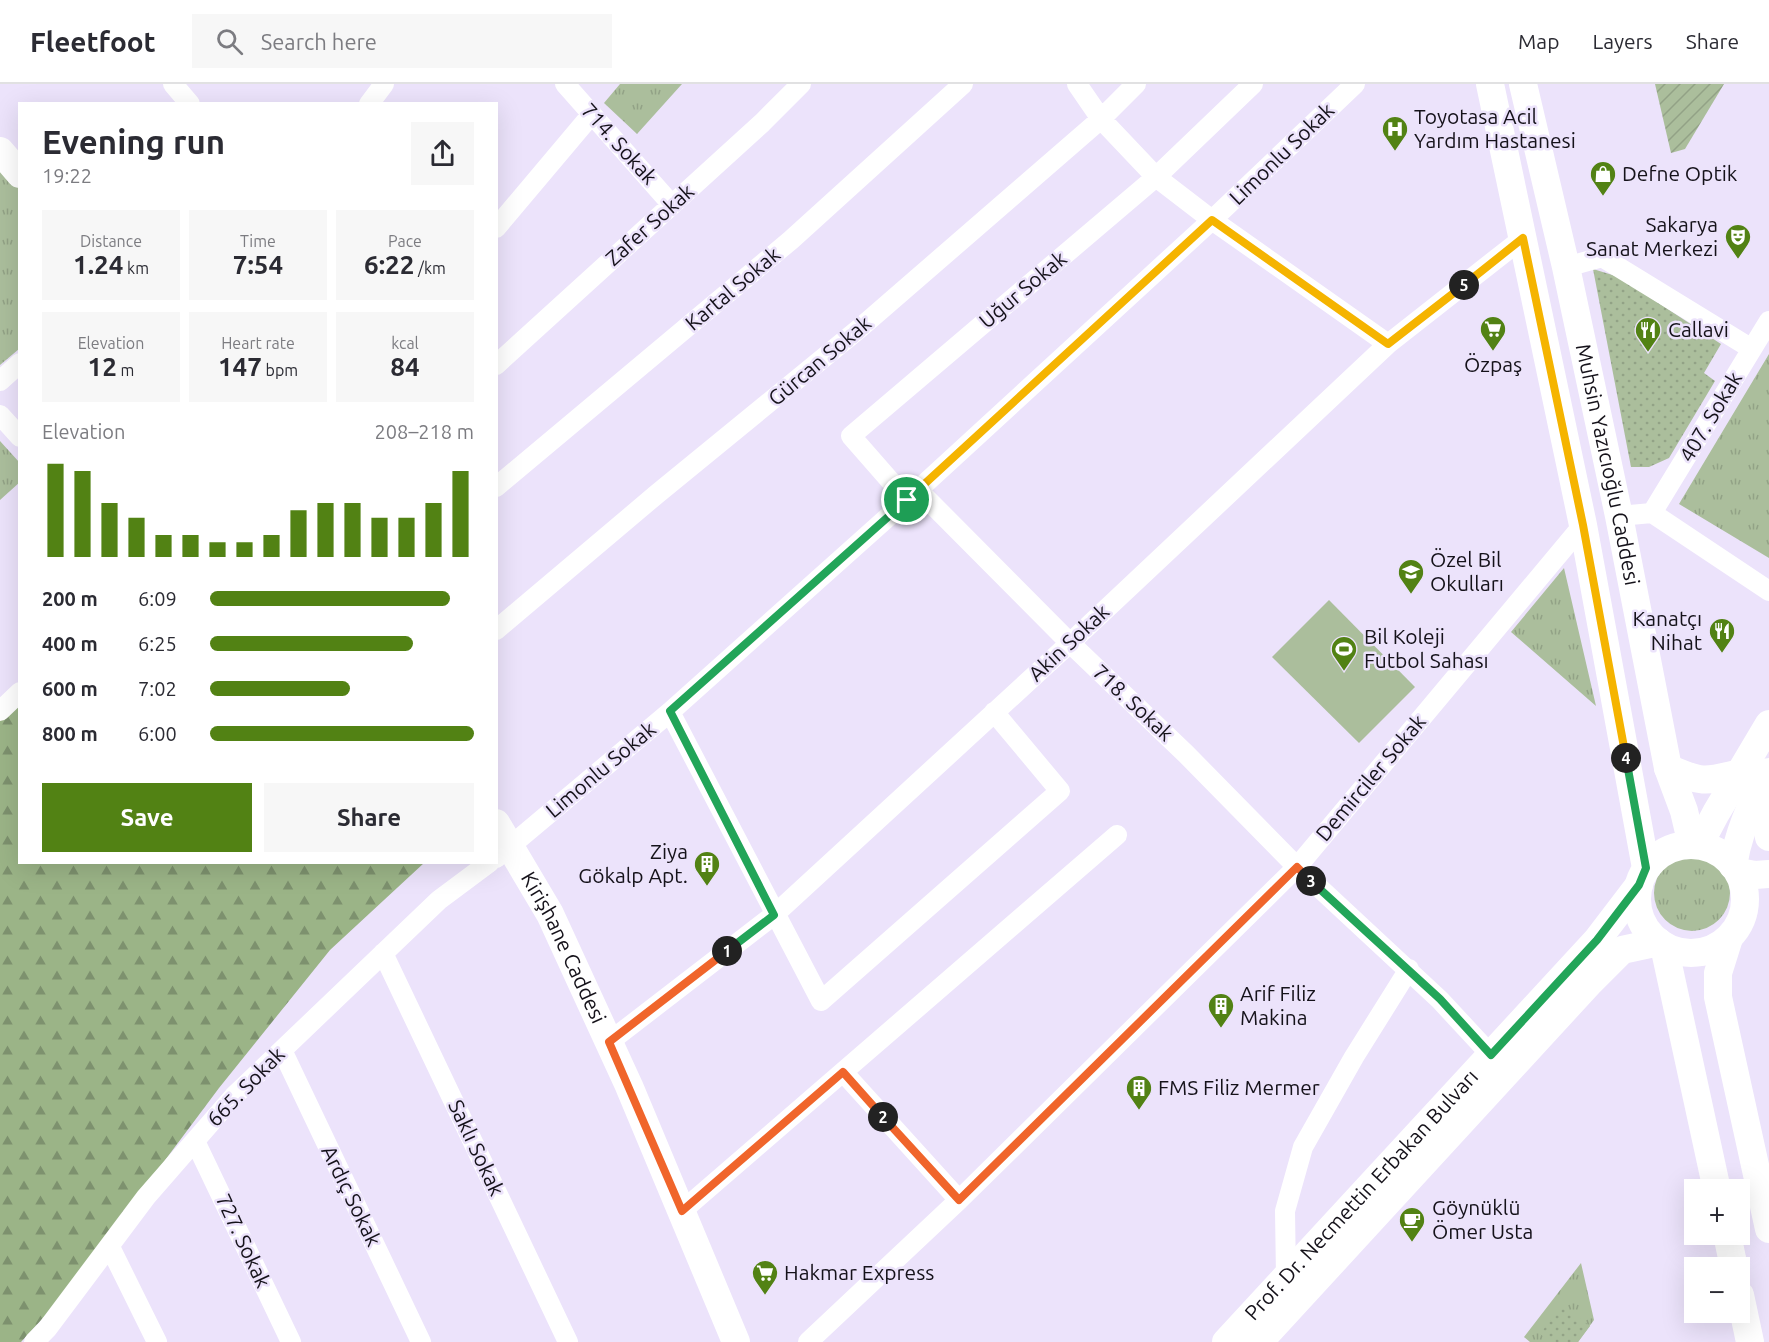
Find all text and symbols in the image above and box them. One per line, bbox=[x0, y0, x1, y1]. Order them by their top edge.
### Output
search box bbox=[192, 14, 612, 68]
icon: search bbox=[213, 25, 246, 58]
text: Fleetfoot bbox=[30, 26, 156, 57]
text: Search here bbox=[261, 29, 377, 54]
text: Map bbox=[1518, 29, 1559, 53]
text: Layers bbox=[1592, 29, 1653, 53]
text: Share bbox=[1686, 29, 1739, 53]
street label: Limonlu Sokak bbox=[1224, 97, 1339, 209]
street label: 714. Sokak bbox=[577, 98, 663, 189]
place label: Toyotasa Acil Yardım Hastanesi bbox=[1414, 104, 1576, 152]
hospital icon: Toyotasa Acil Yardım Hastanesi bbox=[1380, 114, 1410, 152]
button: share bbox=[411, 122, 474, 185]
text: Evening run bbox=[42, 123, 225, 160]
shop icon: Defne Optik bbox=[1588, 159, 1618, 197]
place label: Defne Optik bbox=[1622, 161, 1738, 185]
text: 19:22 bbox=[42, 164, 92, 187]
street label: Zafer Sokak bbox=[600, 178, 699, 270]
place label: Sakarya Sanat Merkezi bbox=[1586, 212, 1718, 260]
theatre icon: Sakarya Sanat Merkezi bbox=[1723, 222, 1753, 260]
text: Distance bbox=[80, 232, 142, 250]
text: Time bbox=[240, 232, 276, 250]
text: Pace bbox=[388, 232, 422, 250]
street label: Kartal Sokak bbox=[680, 241, 785, 335]
street label: Uğur Sokak bbox=[974, 246, 1071, 333]
text: 1.24 bbox=[73, 250, 123, 279]
text: 7:54 bbox=[233, 250, 283, 279]
text: 6:22 bbox=[364, 250, 414, 279]
text: km bbox=[123, 259, 149, 277]
text: /km bbox=[414, 259, 446, 277]
pin: 5 bbox=[1449, 270, 1479, 300]
text: 5 bbox=[1459, 276, 1469, 294]
street label: Gürcan Sokak bbox=[763, 310, 876, 410]
supermarket icon: Özpaş bbox=[1478, 314, 1508, 352]
restaurant icon: Callavi bbox=[1633, 315, 1663, 353]
place label: Callavi bbox=[1668, 317, 1729, 341]
text: Elevation bbox=[78, 334, 144, 352]
text: Heart rate bbox=[221, 334, 295, 352]
text: kcal bbox=[391, 334, 419, 352]
street label: Muhsin Yazıcıoğlu Caddesi bbox=[1572, 342, 1645, 587]
text: 12 bbox=[88, 352, 117, 381]
text: 147 bbox=[218, 352, 262, 381]
text: 84 bbox=[390, 352, 420, 381]
place label: Özpaş bbox=[1464, 352, 1522, 376]
text: m bbox=[117, 361, 134, 379]
text: bpm bbox=[262, 361, 298, 379]
street label: 407. Sokak bbox=[1674, 367, 1747, 466]
text: Elevation bbox=[42, 420, 125, 443]
text: 208–218 m bbox=[375, 420, 474, 443]
pin bbox=[881, 474, 932, 525]
icon: arrive bbox=[890, 483, 923, 516]
place label: Özel Bil Okulları bbox=[1430, 547, 1504, 595]
school or university icon: Özel Bil Okulları bbox=[1396, 557, 1426, 595]
text: 200 m bbox=[42, 587, 98, 610]
text: 6:09 bbox=[138, 587, 177, 610]
street label: Akin Sokak bbox=[1023, 599, 1114, 686]
place label: Kanatçı Nihat bbox=[1633, 606, 1702, 654]
restaurant icon: Kanatçı Nihat bbox=[1707, 616, 1737, 654]
place label: Bil Koleji Futbol Sahası bbox=[1364, 624, 1489, 672]
text: 400 m bbox=[42, 632, 98, 655]
text: 6:25 bbox=[138, 632, 177, 655]
sports icon: Bil Koleji Futbol Sahası bbox=[1329, 634, 1359, 672]
street label: 718. Sokak bbox=[1089, 659, 1179, 746]
text: 600 m bbox=[42, 677, 98, 700]
text: 7:02 bbox=[138, 677, 177, 700]
street label: Demirciler Sokak bbox=[1310, 709, 1430, 845]
street label: Limonlu Sokak bbox=[541, 716, 660, 822]
text: 800 m bbox=[42, 722, 98, 745]
text: 6:00 bbox=[138, 722, 177, 745]
pin: 4 bbox=[1611, 743, 1641, 773]
text: 4 bbox=[1621, 749, 1631, 767]
button: Save bbox=[42, 783, 252, 852]
button: Share bbox=[264, 783, 474, 852]
place label: Ziya Gökalp Apt. bbox=[578, 839, 688, 887]
building icon: Ziya Gökalp Apt. bbox=[692, 849, 722, 887]
pin: 3 bbox=[1296, 866, 1326, 896]
street label: Kirişhane Caddesi bbox=[517, 867, 612, 1027]
text: 3 bbox=[1306, 872, 1316, 890]
pin: 1 bbox=[712, 936, 742, 966]
text: 1 bbox=[722, 942, 732, 960]
place label: Arif Filiz Makina bbox=[1240, 981, 1316, 1029]
building icon: Arif Filiz Makina bbox=[1206, 991, 1236, 1029]
street label: 665. Sokak bbox=[202, 1041, 289, 1131]
street label: Prof. Dr. Necmettin Erbakan Bulvarı bbox=[1239, 1064, 1482, 1325]
building icon: FMS Filiz Mermer bbox=[1124, 1073, 1154, 1111]
place label: FMS Filiz Mermer bbox=[1158, 1075, 1320, 1099]
street label: Saklı Sokak bbox=[444, 1096, 510, 1200]
pin: 2 bbox=[868, 1102, 898, 1132]
text: 2 bbox=[878, 1108, 888, 1126]
street label: Ardıç Sokak bbox=[317, 1141, 387, 1250]
map controls bbox=[1684, 1179, 1750, 1323]
button: + bbox=[1684, 1179, 1750, 1245]
street label: 727. Sokak bbox=[212, 1190, 276, 1292]
place label: Göynüklü Ömer Usta bbox=[1432, 1195, 1533, 1243]
cafe icon: Göynüklü Ömer Usta bbox=[1397, 1205, 1427, 1243]
button: − bbox=[1684, 1257, 1750, 1323]
supermarket icon: Hakmar Express bbox=[750, 1258, 780, 1296]
place label: Hakmar Express bbox=[784, 1260, 934, 1284]

